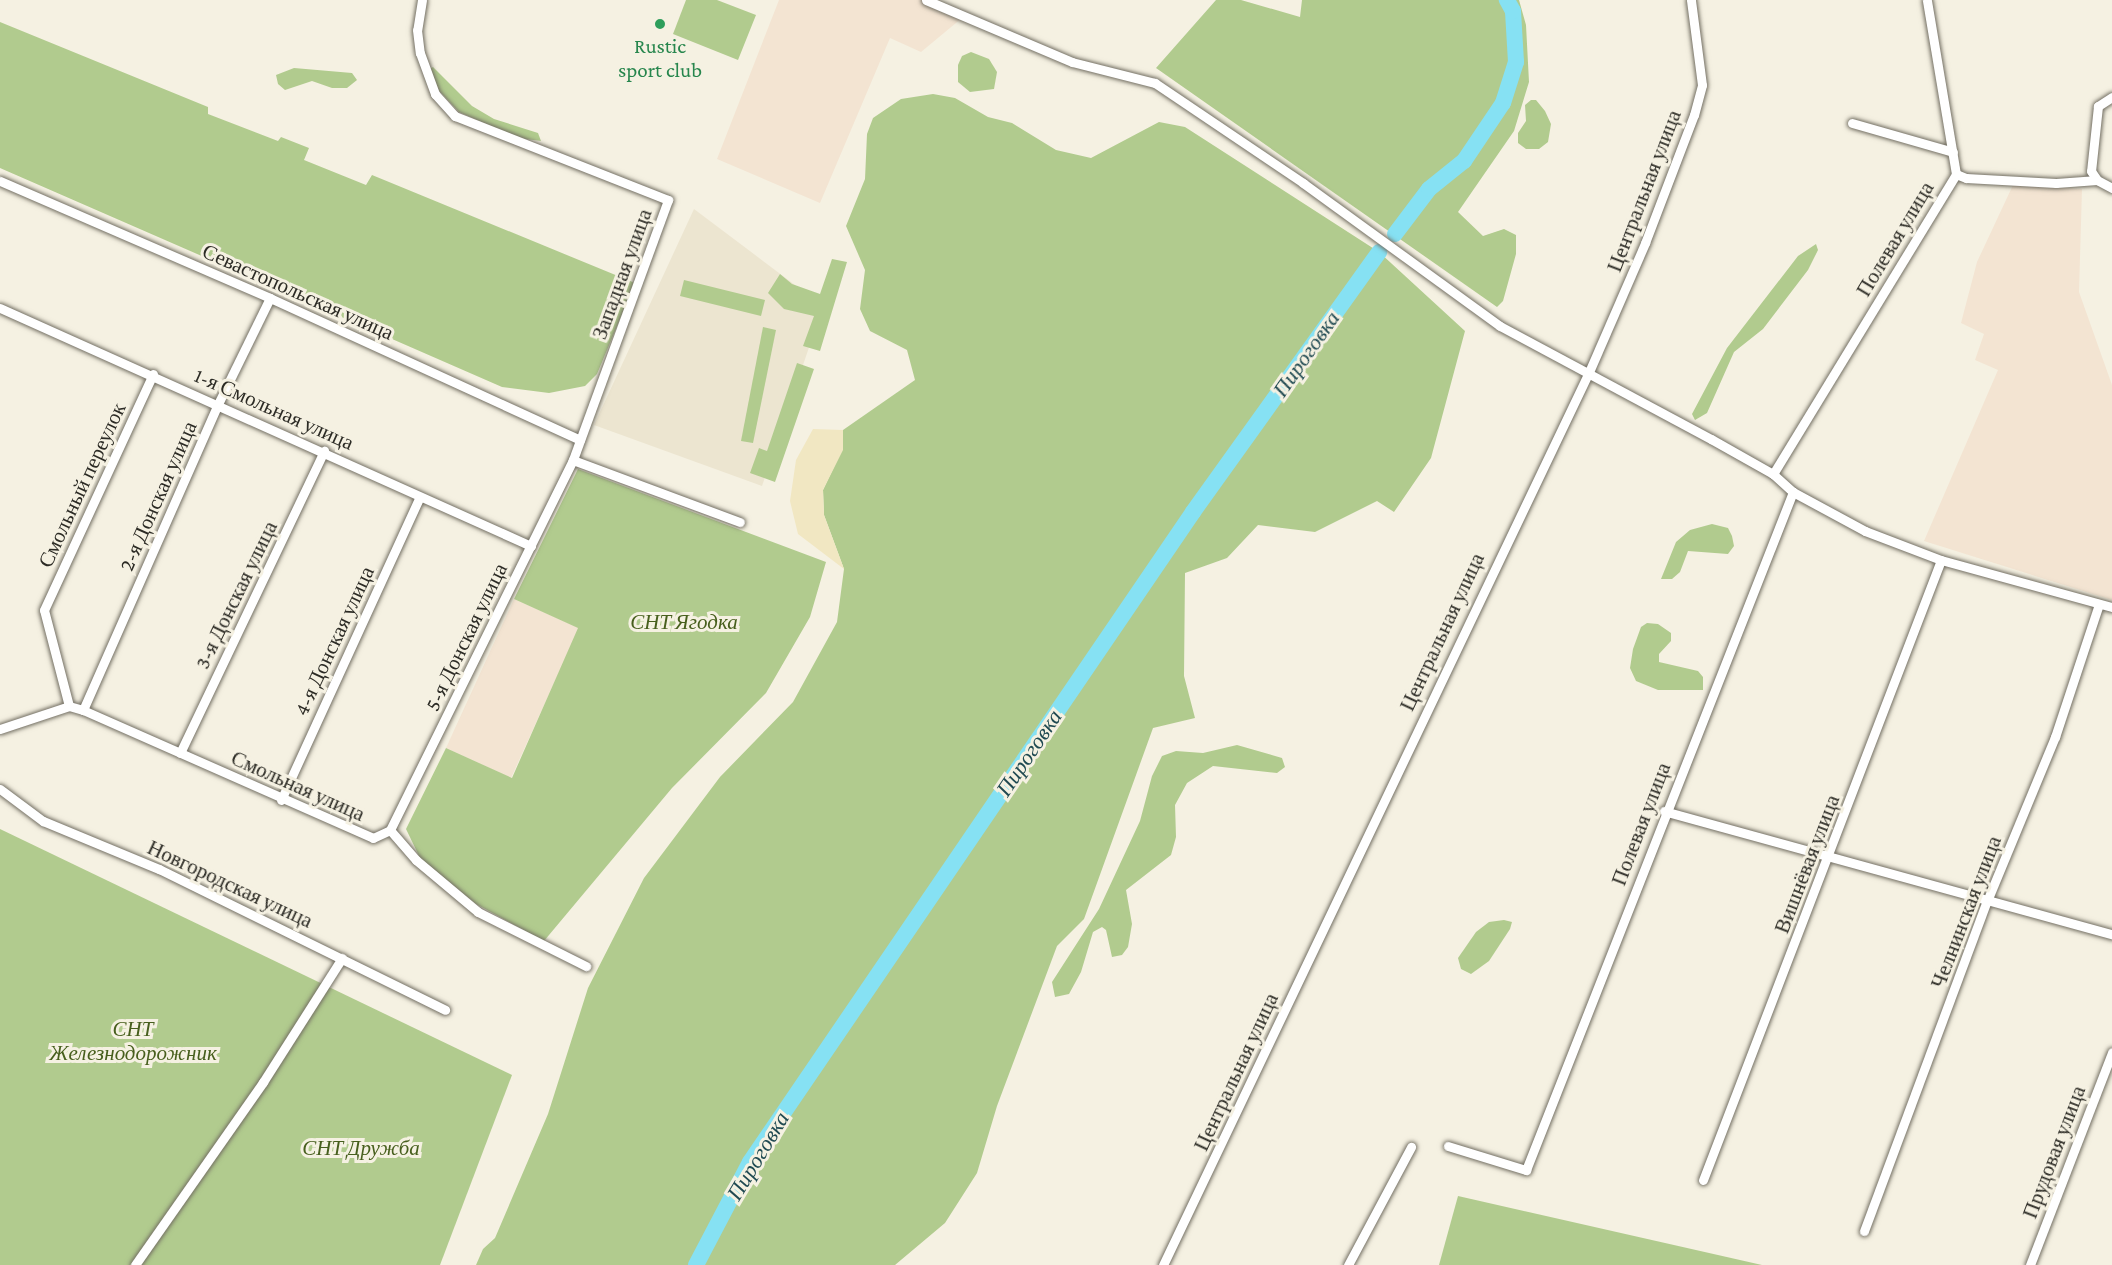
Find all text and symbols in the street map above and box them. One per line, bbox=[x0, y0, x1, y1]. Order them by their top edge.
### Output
marker: Rustic sport club bbox=[653, 17, 667, 31]
place label: Rustic sport club bbox=[618, 33, 702, 83]
street label: Центральная улица bbox=[1602, 107, 1686, 275]
street label: Полевая улица bbox=[1851, 177, 1939, 301]
street label: Западная улица bbox=[587, 205, 657, 343]
street label: Севастопольская улица bbox=[198, 238, 398, 346]
water label: Пироговка bbox=[1267, 306, 1345, 402]
street label: 1-я Смольная улица bbox=[190, 363, 358, 455]
street label: Смольный переулок bbox=[33, 399, 131, 571]
street label: 2-я Донская улица bbox=[114, 417, 202, 575]
street label: 3-я Донская улица bbox=[189, 517, 283, 673]
street label: Центральная улица bbox=[1394, 549, 1490, 715]
street label: 5-я Донская улица bbox=[419, 559, 513, 715]
street label: 4-я Донская улица bbox=[288, 562, 380, 720]
park label: СНТ Ягодка bbox=[630, 609, 738, 635]
water label: Пироговка bbox=[990, 705, 1068, 801]
street label: Смольная улица bbox=[227, 745, 369, 827]
street label: Полевая улица bbox=[1606, 759, 1676, 889]
street label: Вишнёвая улица bbox=[1769, 791, 1845, 937]
street label: Челнинская улица bbox=[1925, 832, 2007, 992]
street label: Новгородская улица bbox=[143, 835, 317, 933]
street label: Центральная улица bbox=[1188, 989, 1284, 1155]
park label: СНТ Железнодорожник bbox=[49, 1016, 217, 1066]
street label: Прудовая улица bbox=[2017, 1082, 2091, 1222]
water label: Пироговка bbox=[721, 1107, 795, 1205]
park label: СНТ Дружба bbox=[302, 1135, 420, 1161]

